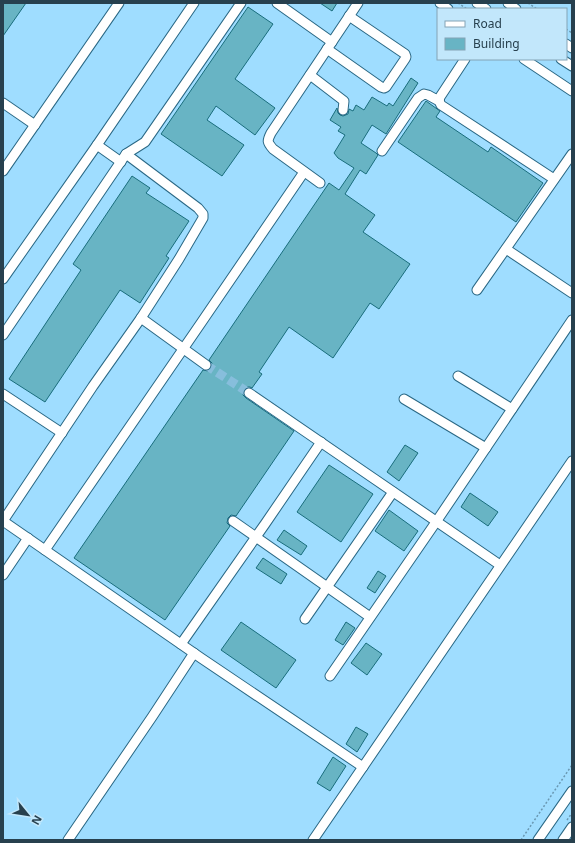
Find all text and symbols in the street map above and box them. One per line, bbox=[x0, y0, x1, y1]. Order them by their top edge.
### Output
legend bbox=[437, 8, 567, 60]
text: Road bbox=[473, 15, 502, 32]
text: Building bbox=[473, 35, 520, 52]
north arrow bbox=[8, 795, 48, 835]
text: N bbox=[28, 813, 46, 828]

